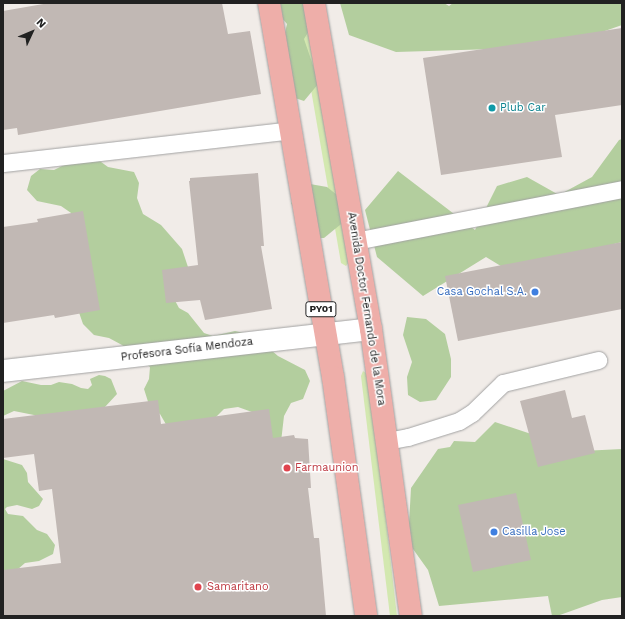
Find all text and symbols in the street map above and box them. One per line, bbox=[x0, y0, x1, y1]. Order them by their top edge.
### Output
north arrow bbox=[12, 12, 52, 52]
text: N bbox=[33, 16, 49, 31]
place label: Plub Car bbox=[500, 101, 546, 115]
marker: Plub Car bbox=[487, 103, 497, 113]
street label: Avenida Doctor Fernando de la Mora bbox=[344, 211, 388, 407]
place label: Casa Gochal S.A. bbox=[436, 285, 527, 299]
marker: Casa Gochal S.A. bbox=[530, 287, 540, 297]
road number: PY01 bbox=[305, 301, 337, 317]
street label: Profesora Sofía Mendoza bbox=[120, 335, 254, 365]
place label: Farmaunion bbox=[295, 461, 359, 475]
marker: Farmaunion bbox=[282, 463, 292, 473]
place label: Casilla Jose bbox=[502, 525, 566, 539]
marker: Casilla Jose bbox=[489, 527, 499, 537]
place label: Samaritano bbox=[207, 580, 269, 594]
marker: Samaritano bbox=[192, 581, 204, 593]

